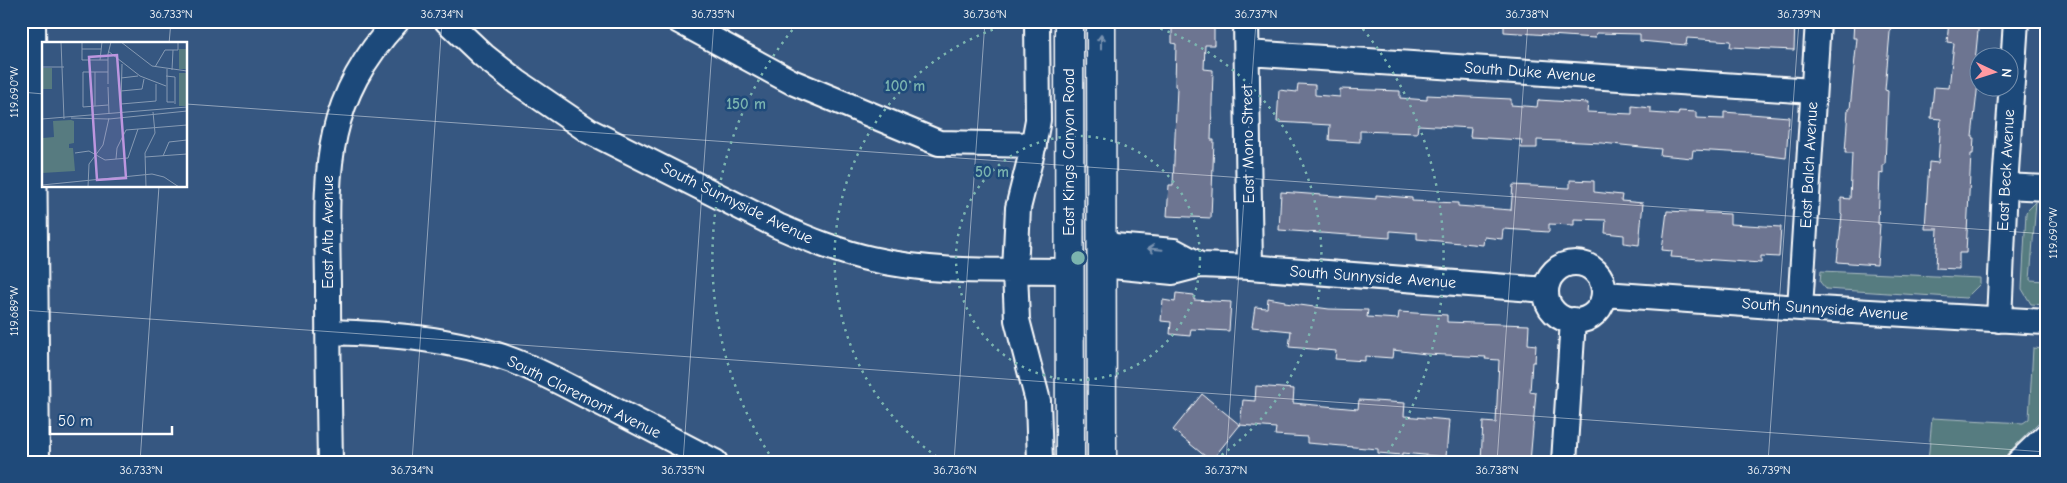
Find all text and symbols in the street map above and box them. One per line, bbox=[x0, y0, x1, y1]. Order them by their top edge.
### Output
text: 36.733°N bbox=[149, 7, 193, 21]
text: 36.734°N bbox=[421, 7, 463, 21]
text: 36.735°N bbox=[691, 7, 735, 21]
text: 36.736°N bbox=[963, 7, 1007, 21]
text: 36.737°N bbox=[1235, 7, 1277, 21]
text: 36.738°N bbox=[1505, 7, 1549, 21]
text: 36.739°N bbox=[1777, 7, 1821, 21]
one-way arrow bbox=[1096, 34, 1106, 50]
inset map bbox=[42, 42, 188, 188]
north arrow bbox=[1970, 48, 2020, 98]
street label: South Duke Avenue bbox=[1464, 58, 1596, 86]
text: 119.690°W bbox=[7, 66, 21, 118]
street label: East Kings Canyon Road bbox=[1060, 68, 1078, 236]
text: N bbox=[1998, 68, 2015, 78]
text: 100 m bbox=[885, 77, 925, 95]
street label: East Mono Street bbox=[1238, 84, 1258, 204]
text: 150 m bbox=[726, 95, 766, 113]
street label: East Balch Avenue bbox=[1797, 101, 1821, 229]
street label: East Beck Avenue bbox=[1994, 109, 2018, 231]
street label: South Sunnyside Avenue bbox=[658, 158, 816, 248]
text: 50 m bbox=[975, 163, 1009, 181]
street label: East Alta Avenue bbox=[319, 175, 337, 289]
text: 119.690°W bbox=[2046, 207, 2060, 259]
one-way arrow bbox=[1147, 244, 1163, 254]
centre of rings bbox=[1069, 249, 1087, 267]
street label: South Sunnyside Avenue bbox=[1289, 262, 1457, 292]
text: 119.689°W bbox=[7, 285, 21, 336]
street label: South Sunnyside Avenue bbox=[1741, 294, 1909, 324]
street label: South Claremont Avenue bbox=[504, 352, 664, 442]
scale bar bbox=[50, 403, 172, 435]
text: 50 m bbox=[58, 412, 93, 430]
text: 36.733°N bbox=[119, 463, 163, 477]
text: 36.734°N bbox=[391, 463, 433, 477]
text: 36.735°N bbox=[661, 463, 705, 477]
text: 36.736°N bbox=[933, 463, 977, 477]
text: 36.737°N bbox=[1205, 463, 1247, 477]
text: 36.738°N bbox=[1475, 463, 1519, 477]
text: 36.739°N bbox=[1747, 463, 1791, 477]

